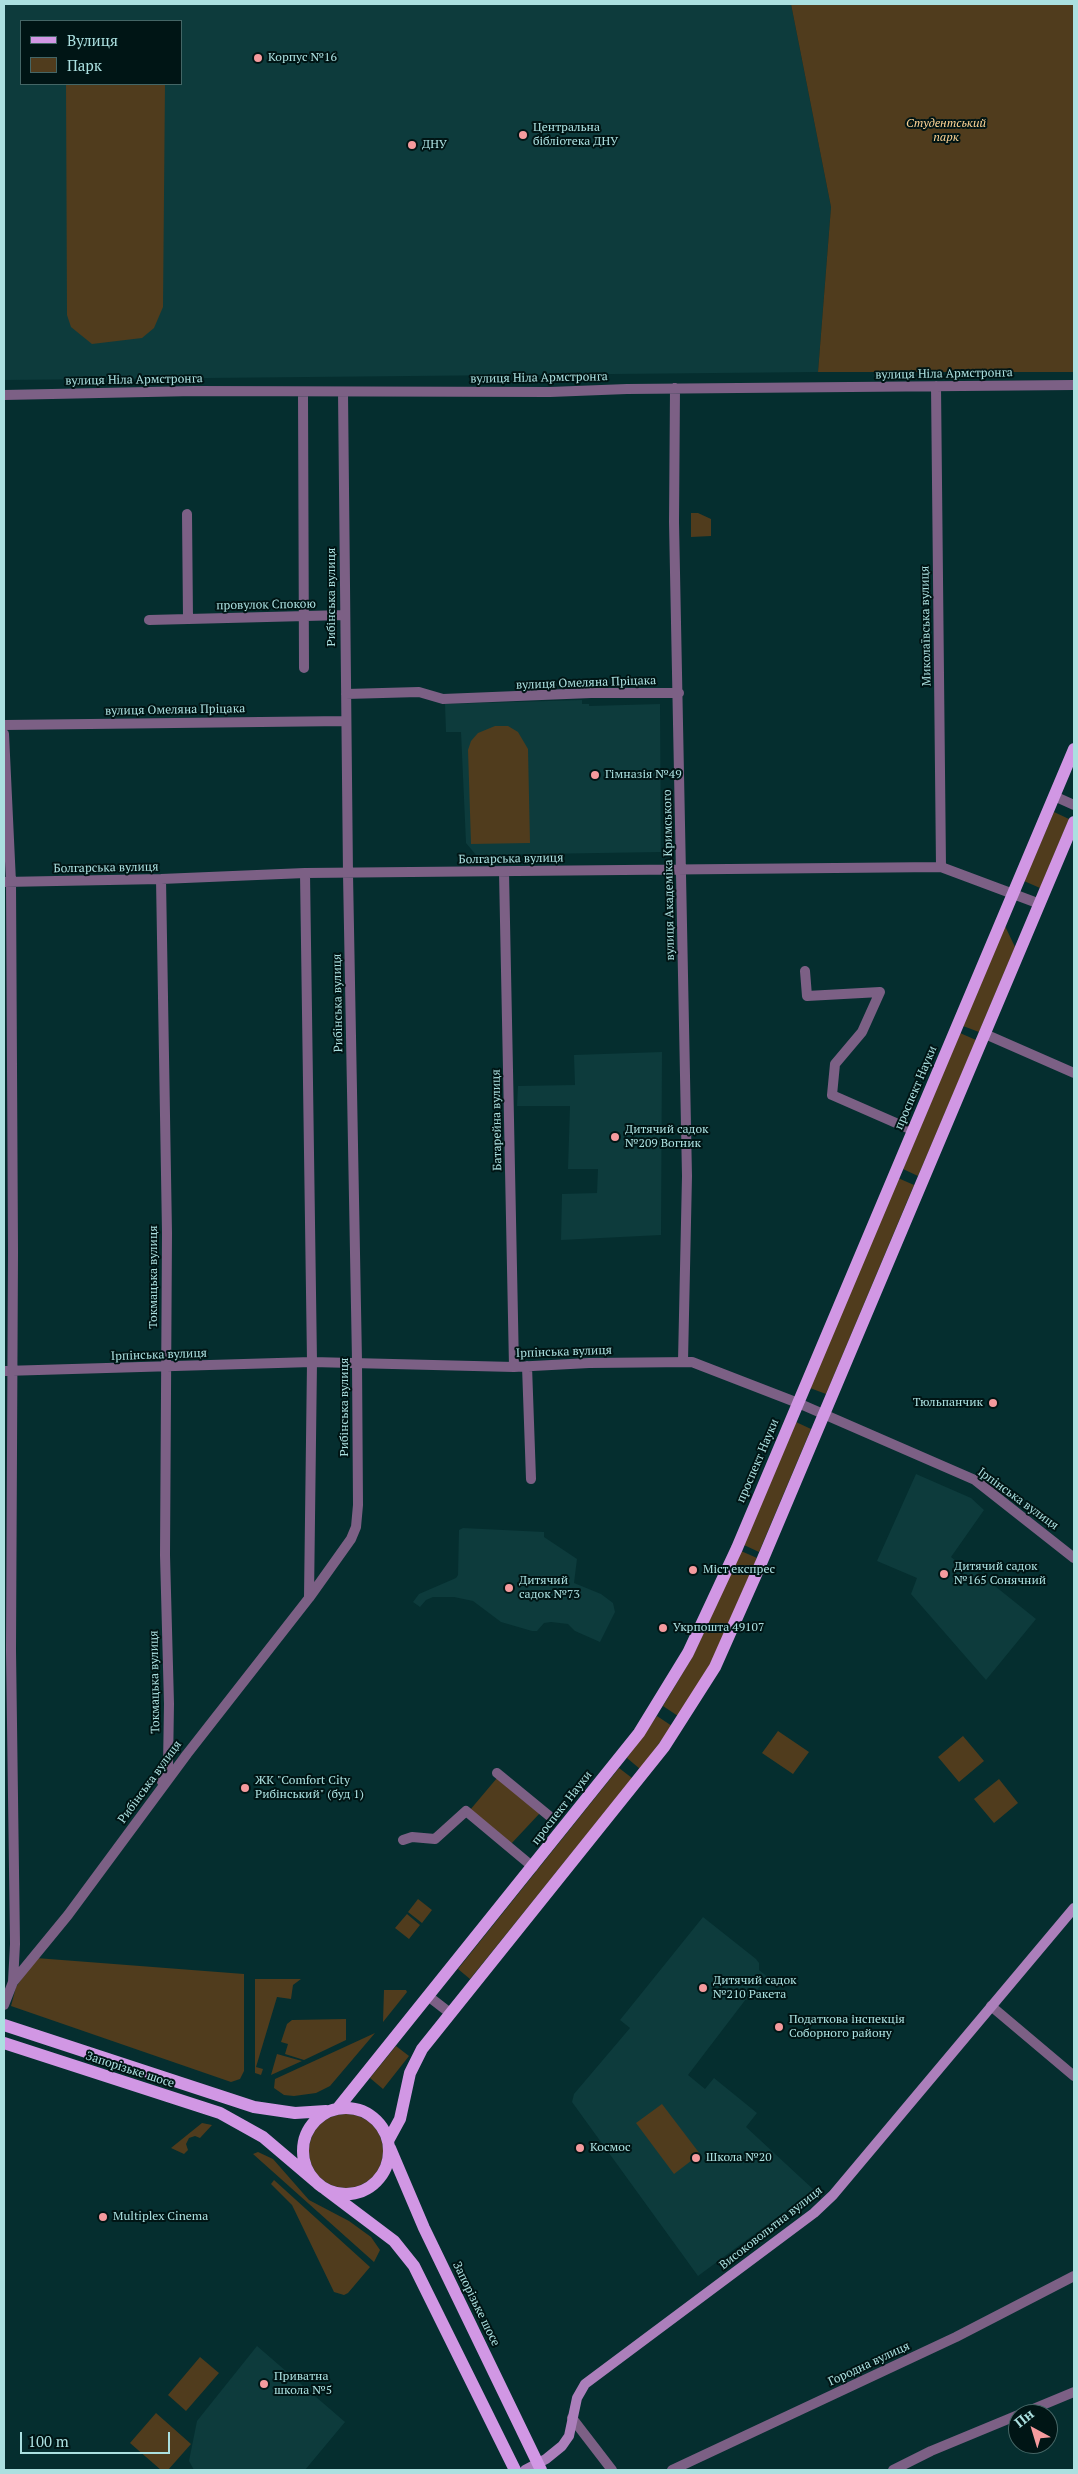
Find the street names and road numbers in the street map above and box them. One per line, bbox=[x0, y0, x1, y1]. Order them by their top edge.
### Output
street label: вулиця Ніла Армстронга bbox=[875, 366, 1013, 382]
street label: вулиця Ніла Армстронга bbox=[470, 370, 608, 386]
street label: вулиця Ніла Армстронга bbox=[65, 372, 203, 388]
street label: Рибінська вулиця bbox=[325, 548, 339, 646]
street label: Миколаївська вулиця bbox=[918, 566, 934, 686]
street label: провулок Спокою bbox=[216, 597, 316, 613]
street label: вулиця Омеляна Пріцака bbox=[516, 673, 656, 693]
street label: вулиця Омеляна Пріцака bbox=[105, 702, 245, 718]
street label: вулиця Академіка Кримського bbox=[660, 789, 678, 961]
street label: Болгарська вулиця bbox=[458, 851, 564, 867]
street label: Болгарська вулиця bbox=[53, 860, 159, 876]
street label: Рибінська вулиця bbox=[330, 953, 346, 1053]
street label: проспект Науки bbox=[892, 1044, 940, 1132]
street label: Батарейна вулиця bbox=[489, 1069, 505, 1171]
street label: Токмацька вулиця bbox=[147, 1225, 161, 1329]
street label: Ірпінська вулиця bbox=[516, 1343, 612, 1361]
street label: Ірпінська вулиця bbox=[111, 1346, 207, 1364]
street label: Рибінська вулиця bbox=[338, 1358, 352, 1456]
street label: проспект Науки bbox=[734, 1417, 782, 1505]
street label: Ірпінська вулиця bbox=[975, 1465, 1061, 1533]
street label: Токмацька вулиця bbox=[147, 1630, 163, 1734]
street label: Рибінська вулиця bbox=[115, 1738, 185, 1826]
street label: проспект Науки bbox=[529, 1768, 595, 1848]
street label: Запорізьке шосе bbox=[84, 2049, 176, 2091]
street label: Високовольтна вулиця bbox=[717, 2183, 825, 2273]
street label: Запорізьке шосе bbox=[449, 2259, 503, 2349]
street label: Городна вулиця bbox=[826, 2339, 912, 2389]

